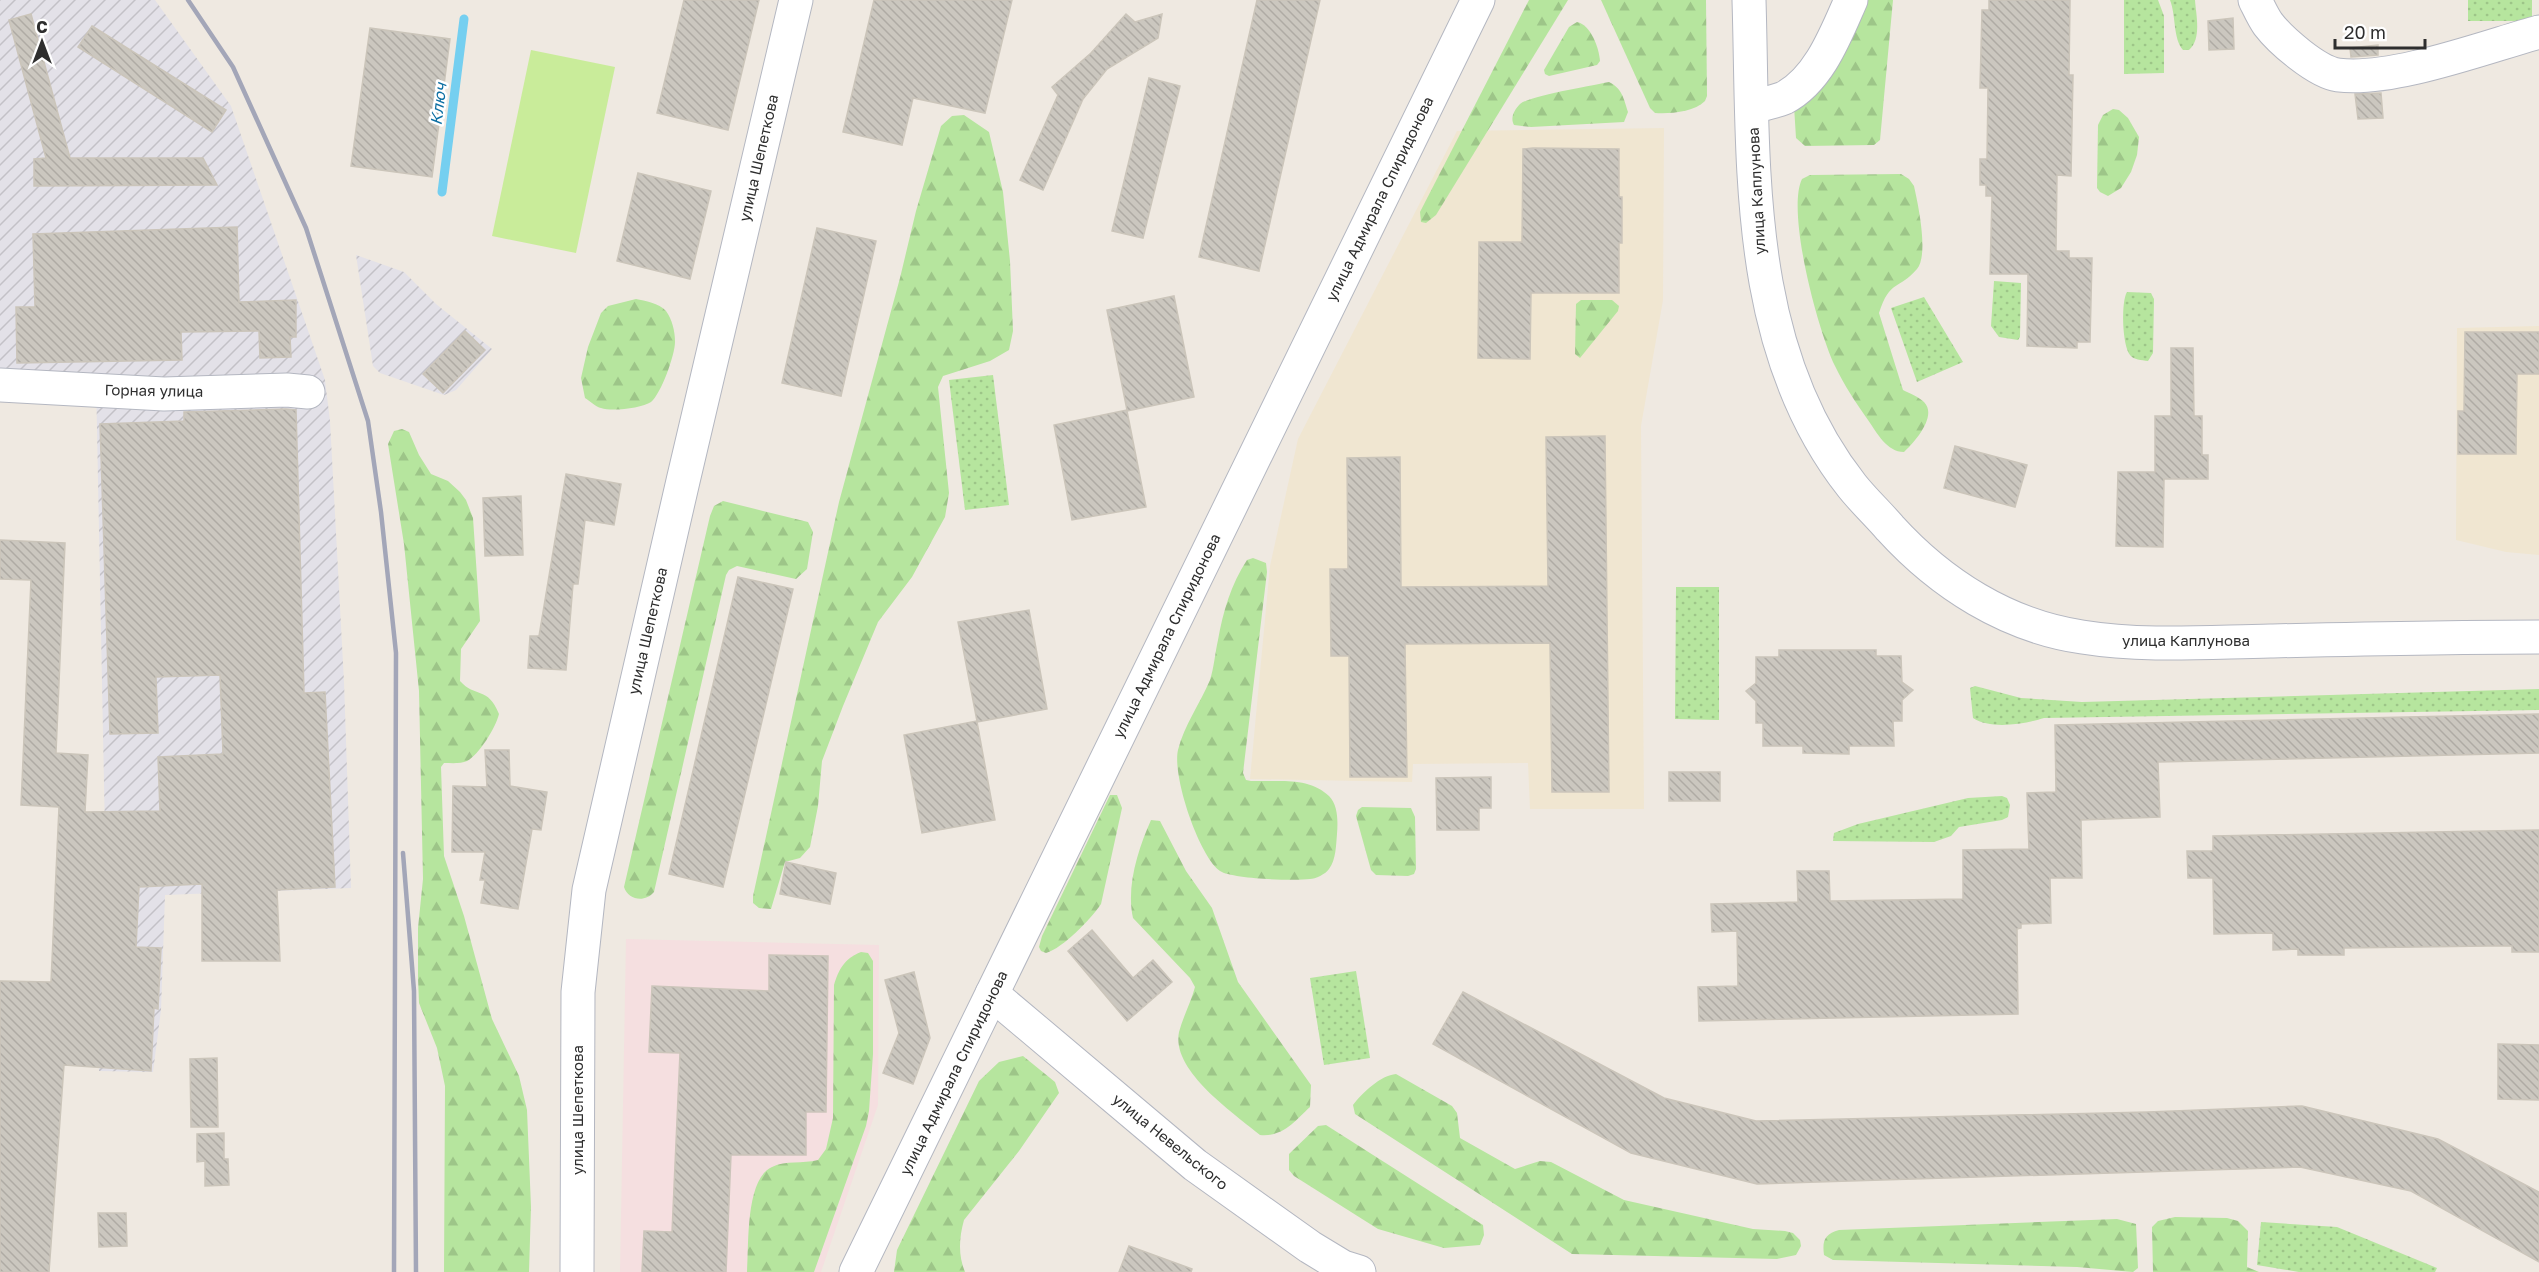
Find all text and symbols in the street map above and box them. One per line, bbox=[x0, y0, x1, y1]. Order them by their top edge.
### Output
north arrow bbox=[12, 12, 72, 72]
scale bar bbox=[2335, 12, 2425, 50]
text: С bbox=[36, 17, 48, 37]
text: 20 m bbox=[2344, 21, 2386, 43]
water label: Ключ bbox=[426, 81, 451, 126]
street label: улица Шепеткова bbox=[735, 92, 781, 223]
street label: улица Адмирала Спиридонова bbox=[1322, 93, 1437, 304]
street label: улица Каплунова bbox=[1744, 127, 1768, 255]
street label: Горная улица bbox=[104, 380, 204, 400]
street label: улица Адмирала Спиридонова bbox=[1109, 530, 1224, 741]
street label: улица Шепеткова bbox=[624, 565, 670, 696]
street label: улица Каплунова bbox=[2122, 631, 2250, 649]
street label: улица Адмирала Спиридонова bbox=[896, 967, 1011, 1178]
street label: улица Шепеткова bbox=[568, 1045, 586, 1175]
street label: улица Невельского bbox=[1109, 1089, 1232, 1193]

